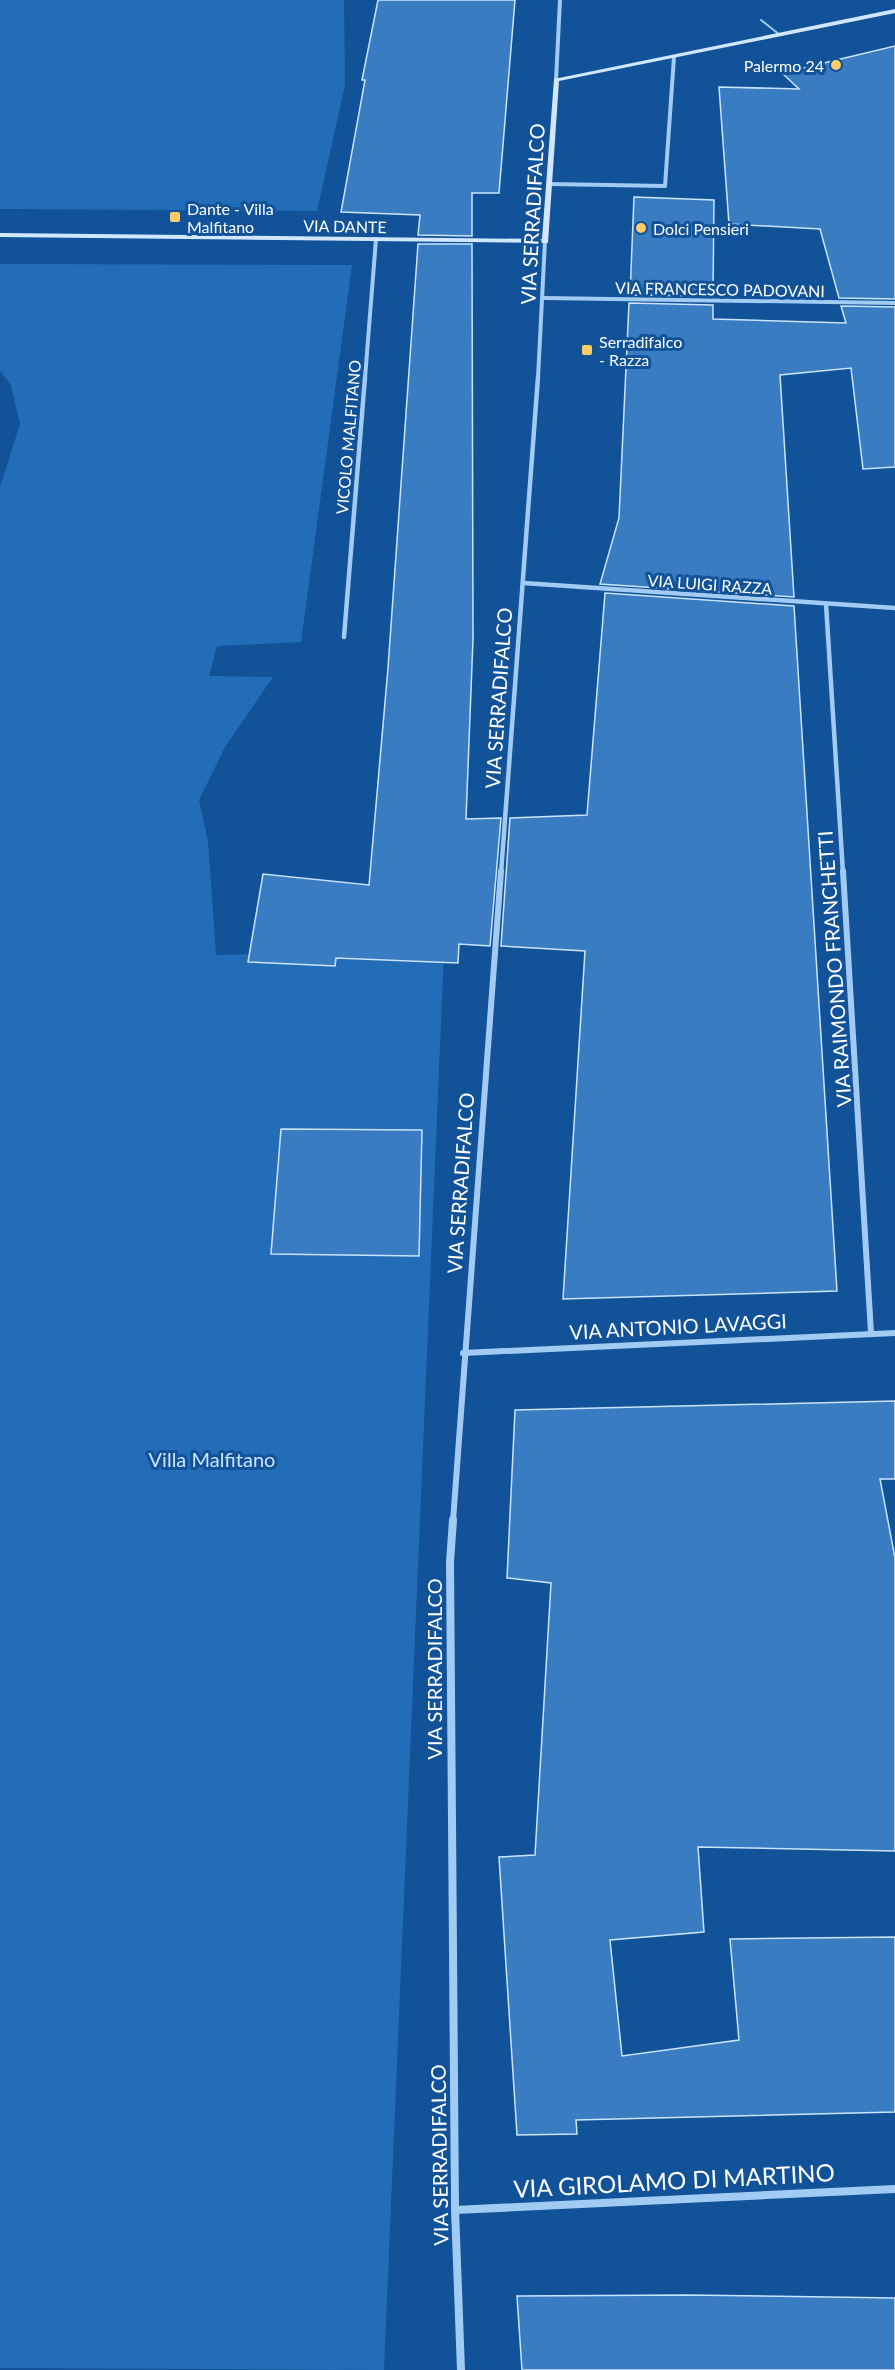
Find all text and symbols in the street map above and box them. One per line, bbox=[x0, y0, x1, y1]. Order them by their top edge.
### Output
place label: Palermo 24 bbox=[744, 56, 824, 75]
marker: Palermo 24 bbox=[829, 58, 843, 72]
street label: VIA SERRADIFALCO bbox=[515, 123, 549, 305]
place label: Dante - Villa Malfitano bbox=[187, 199, 274, 236]
marker: Dante - Villa Malfitano bbox=[168, 210, 182, 224]
street label: VIA DANTE bbox=[303, 216, 387, 236]
place label: Dolci Pensieri bbox=[653, 219, 749, 238]
marker: Dolci Pensieri bbox=[634, 221, 648, 235]
street label: VIA FRANCESCO PADOVANI bbox=[615, 278, 825, 300]
place label: Serradifalco - Razza bbox=[599, 332, 682, 369]
marker: Serradifalco - Razza bbox=[580, 343, 594, 357]
street label: VICOLO MALFITANO bbox=[332, 359, 364, 515]
street label: VIA LUIGI RAZZA bbox=[647, 570, 773, 598]
street label: VIA SERRADIFALCO bbox=[480, 607, 516, 789]
street label: VIA RAIMONDO FRANCHETTI bbox=[812, 830, 856, 1108]
street label: VIA SERRADIFALCO bbox=[442, 1092, 478, 1274]
street label: VIA ANTONIO LAVAGGI bbox=[569, 1308, 787, 1344]
park label: Villa Malfitano bbox=[149, 1447, 275, 1471]
street label: VIA SERRADIFALCO bbox=[422, 1578, 446, 1760]
street label: VIA SERRADIFALCO bbox=[425, 2064, 453, 2246]
street label: VIA GIROLAMO DI MARTINO bbox=[513, 2157, 835, 2203]

